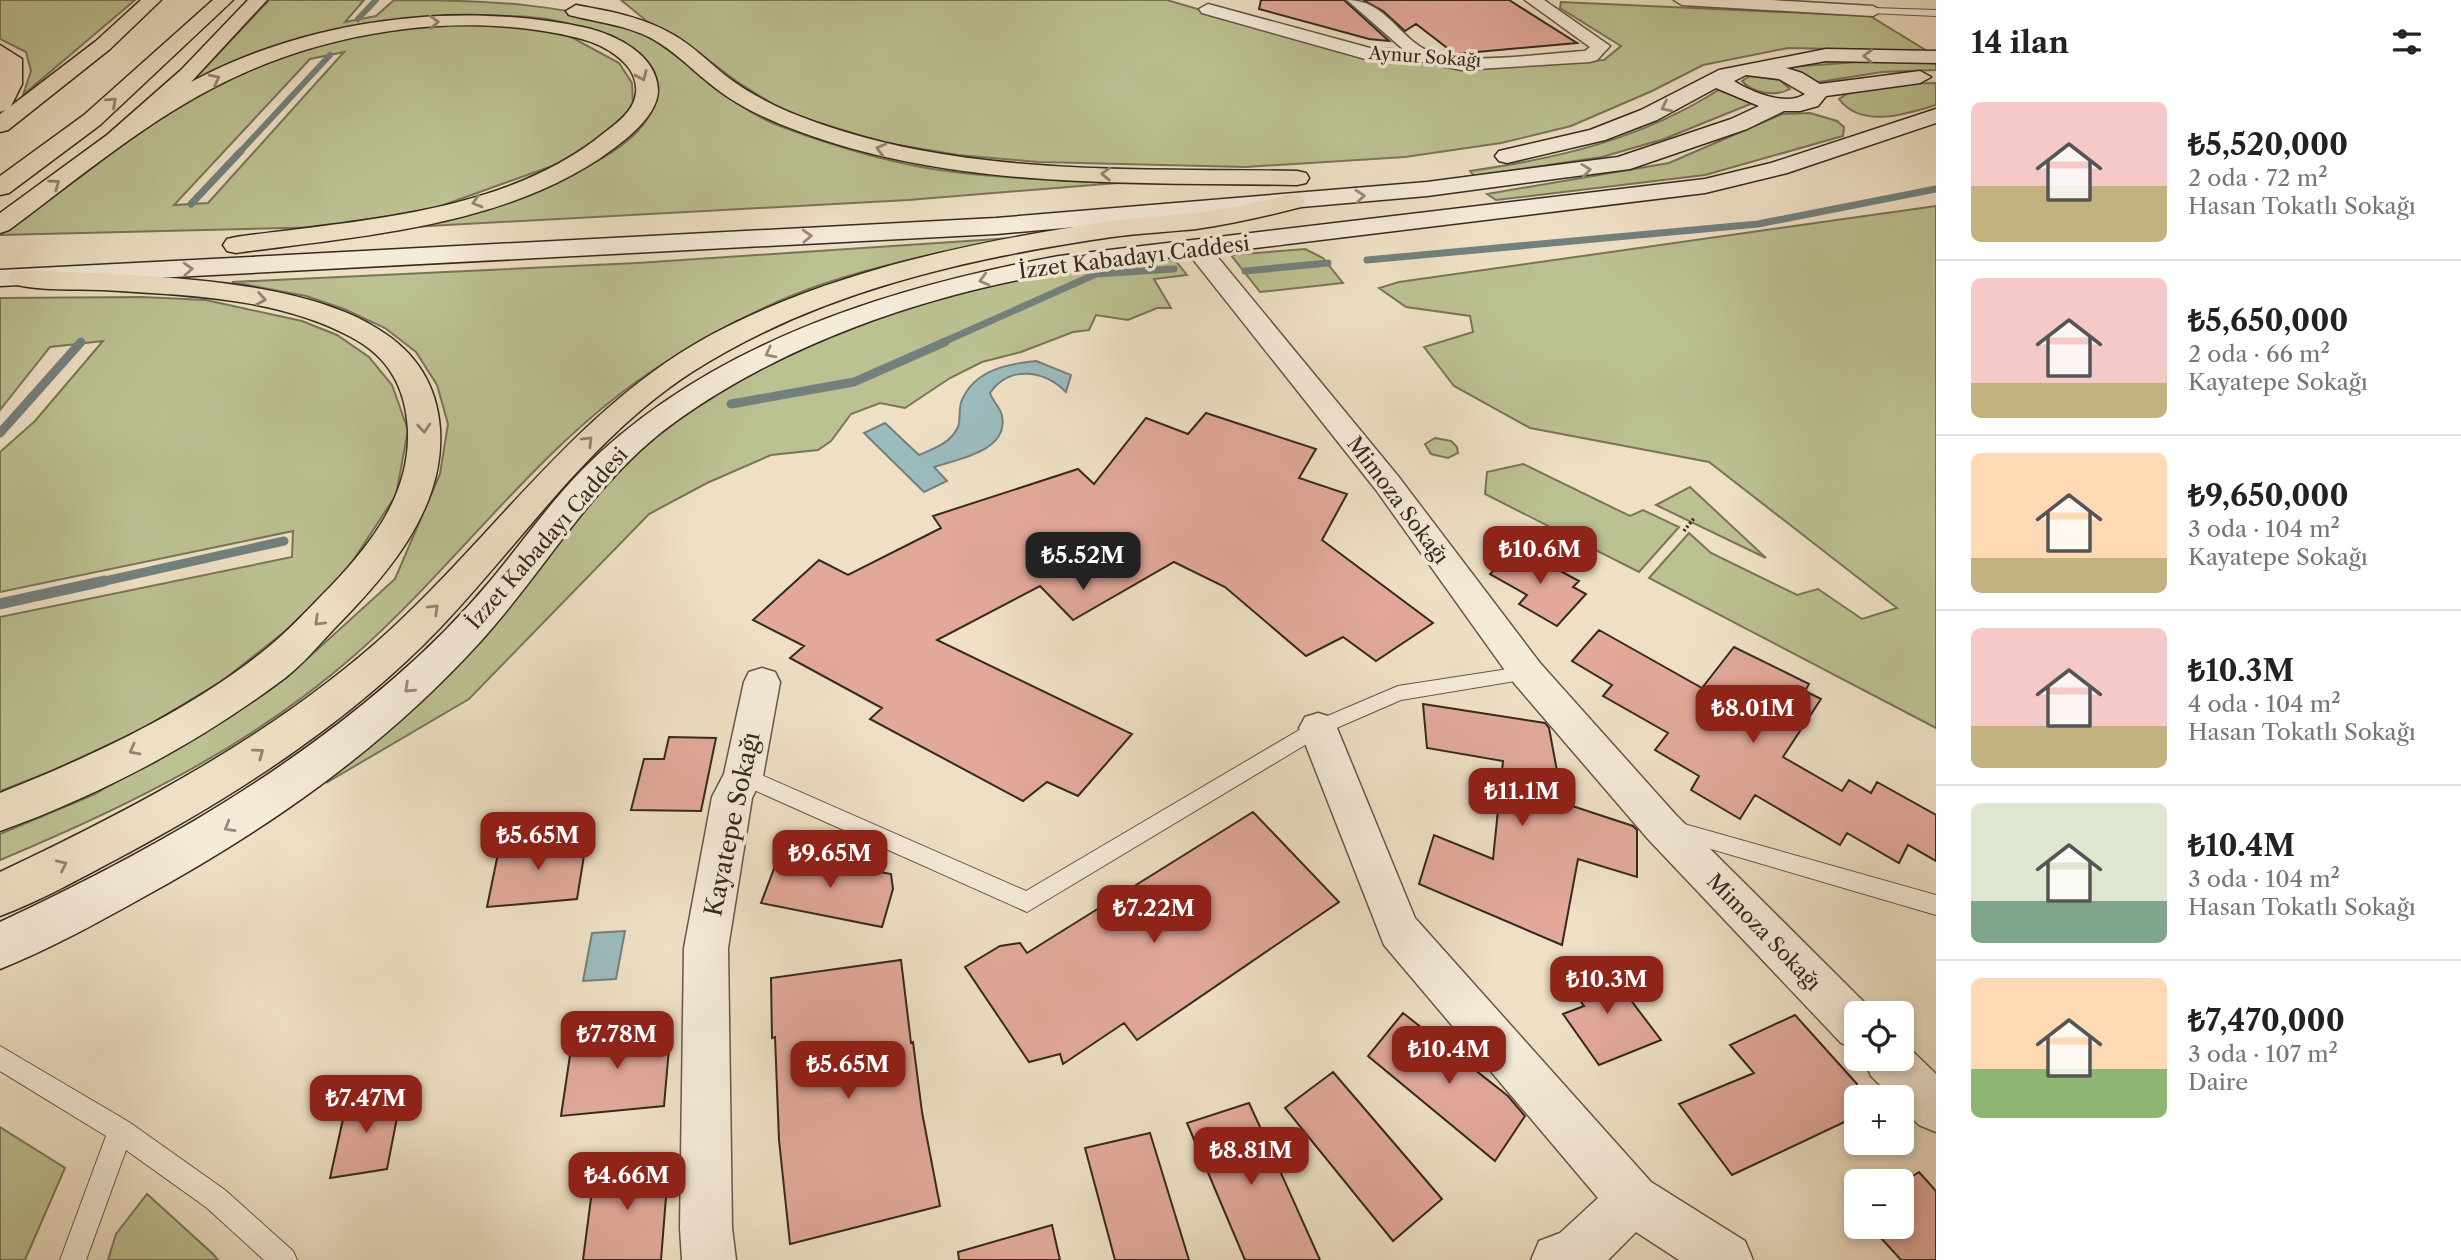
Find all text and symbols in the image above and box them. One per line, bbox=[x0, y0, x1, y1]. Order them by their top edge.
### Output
one-way arrow bbox=[428, 15, 439, 30]
icon: filters bbox=[2388, 23, 2426, 61]
text: 14 ilan bbox=[1971, 24, 2069, 61]
street label: Aynur Sokağı bbox=[1367, 42, 1483, 72]
one-way arrow bbox=[1862, 48, 1873, 63]
one-way arrow bbox=[634, 69, 648, 81]
one-way arrow bbox=[208, 73, 220, 87]
one-way arrow bbox=[104, 97, 117, 110]
one-way arrow bbox=[1661, 98, 1673, 112]
text: ₺5,520,000 bbox=[2188, 126, 2348, 163]
icon: home bbox=[2027, 130, 2111, 214]
one-way arrow bbox=[875, 143, 887, 157]
one-way arrow bbox=[1580, 163, 1592, 178]
text: 2 oda · 72 m² bbox=[2188, 164, 2328, 192]
one-way arrow bbox=[1100, 166, 1111, 181]
one-way arrow bbox=[47, 180, 60, 192]
one-way arrow bbox=[1354, 188, 1366, 203]
text: Hasan Tokatlı Sokağı bbox=[2188, 192, 2416, 220]
one-way arrow bbox=[471, 193, 483, 208]
one-way arrow bbox=[802, 229, 813, 244]
street label: İzzet Kabadayı Caddesi bbox=[1017, 230, 1251, 284]
one-way arrow bbox=[183, 262, 194, 277]
one-way arrow bbox=[978, 272, 990, 286]
one-way arrow bbox=[255, 291, 267, 306]
text: ₺5,650,000 bbox=[2188, 302, 2348, 339]
icon: home bbox=[2027, 306, 2111, 390]
text: 2 oda · 66 m² bbox=[2188, 340, 2330, 368]
one-way arrow bbox=[764, 345, 777, 359]
text: Kayatepe Sokağı bbox=[2188, 368, 2368, 396]
one-way arrow bbox=[416, 423, 431, 434]
street label: Mimoza Sokağı bbox=[1342, 431, 1454, 569]
one-way arrow bbox=[579, 436, 592, 449]
street label: İzzet Kabadayı Caddesi bbox=[461, 442, 633, 634]
text: ₺9,650,000 bbox=[2188, 477, 2349, 514]
icon: home bbox=[2027, 481, 2111, 565]
text: 3 oda · 104 m² bbox=[2188, 515, 2340, 543]
pin: ₺10.6M bbox=[1483, 526, 1597, 586]
pin: ₺5.52M bbox=[1026, 532, 1140, 592]
text: ₺10.6M bbox=[1499, 535, 1581, 563]
text: ₺5.52M bbox=[1042, 541, 1124, 569]
text: Kayatepe Sokağı bbox=[2188, 543, 2368, 571]
one-way arrow bbox=[426, 604, 439, 617]
one-way arrow bbox=[314, 612, 327, 625]
text: ₺10.3M bbox=[2188, 652, 2294, 689]
icon: home bbox=[2027, 656, 2111, 740]
one-way arrow bbox=[404, 680, 417, 693]
pin: ₺8.01M bbox=[1696, 686, 1810, 745]
text: 4 oda · 104 m² bbox=[2188, 690, 2341, 718]
text: ₺8.01M bbox=[1712, 694, 1794, 722]
text: Hasan Tokatlı Sokağı bbox=[2188, 718, 2416, 746]
street label: Kayatepe Sokağı bbox=[698, 729, 766, 919]
one-way arrow bbox=[128, 741, 141, 755]
one-way arrow bbox=[252, 749, 264, 762]
pin: ₺11.1M bbox=[1465, 768, 1579, 828]
text: ₺11.1M bbox=[1485, 777, 1560, 805]
pin: ₺5.65M bbox=[481, 812, 595, 872]
one-way arrow bbox=[224, 819, 237, 832]
text: ₺5.65M bbox=[496, 821, 580, 849]
text: ₺10.4M bbox=[2188, 827, 2295, 864]
pin: ₺9.65M bbox=[773, 830, 887, 890]
icon: home bbox=[2027, 831, 2111, 915]
text: ₺9.65M bbox=[788, 839, 872, 867]
one-way arrow bbox=[55, 860, 67, 874]
text: 3 oda · 104 m² bbox=[2188, 865, 2340, 893]
street label: Mimoza Sokağı bbox=[1702, 868, 1826, 996]
pin: ₺7.22M bbox=[1097, 886, 1211, 945]
text: Hasan Tokatlı Sokağı bbox=[2188, 893, 2416, 921]
text: ₺7.22M bbox=[1113, 894, 1195, 922]
pin: ₺10.3M bbox=[1550, 956, 1664, 1016]
text: ₺10.3M bbox=[1566, 965, 1648, 993]
map controls bbox=[1844, 1001, 1914, 1239]
button: locate bbox=[1844, 1001, 1914, 1071]
text: ₺7,470,000 bbox=[2188, 1002, 2345, 1039]
icon: home bbox=[2027, 1006, 2111, 1090]
pin: ₺7.78M bbox=[560, 1012, 674, 1071]
text: ₺7.78M bbox=[577, 1020, 657, 1048]
pin: ₺10.4M bbox=[1392, 1026, 1506, 1086]
text: ₺10.4M bbox=[1408, 1035, 1490, 1063]
text: 3 oda · 107 m² bbox=[2188, 1040, 2338, 1068]
pin: ₺5.65M bbox=[791, 1042, 905, 1101]
text: ₺5.65M bbox=[806, 1050, 890, 1078]
text: Daire bbox=[2188, 1068, 2248, 1096]
pin: ₺7.47M bbox=[309, 1076, 423, 1135]
text: ₺7.47M bbox=[326, 1084, 406, 1112]
button: + bbox=[1844, 1085, 1914, 1155]
pin: ₺8.81M bbox=[1194, 1128, 1308, 1187]
text: ₺8.81M bbox=[1210, 1136, 1292, 1164]
pin: ₺4.66M bbox=[570, 1152, 684, 1212]
text: ₺4.66M bbox=[584, 1161, 670, 1189]
button: − bbox=[1844, 1169, 1914, 1239]

